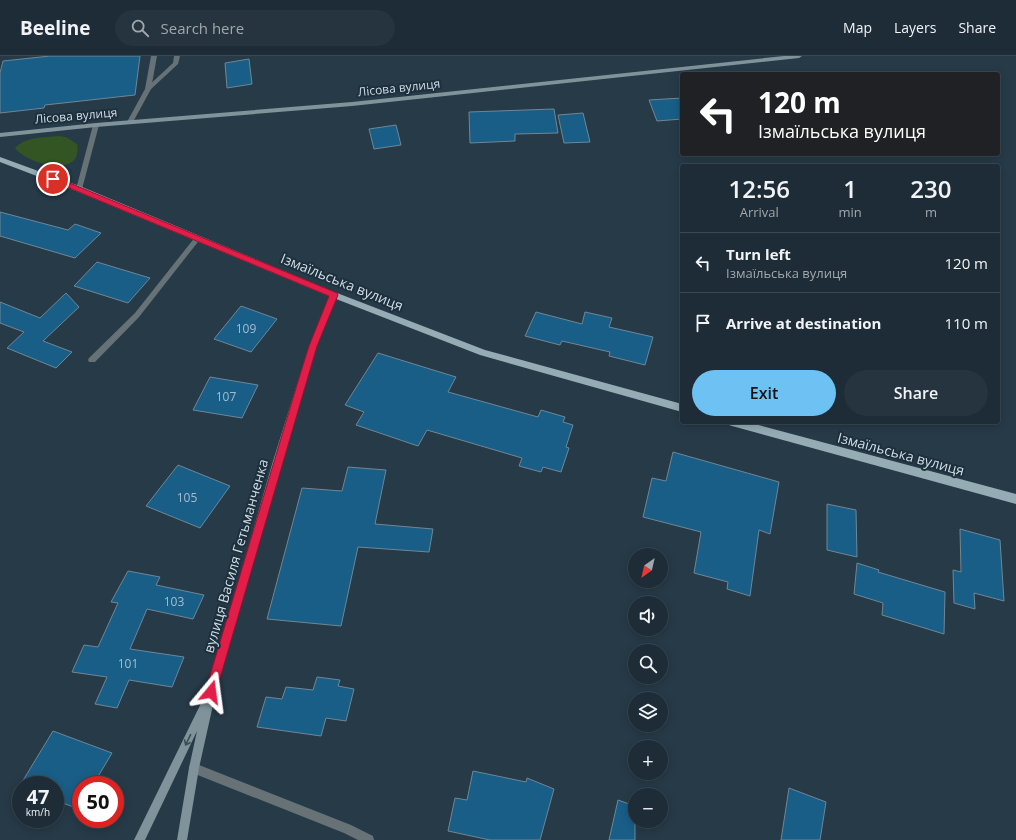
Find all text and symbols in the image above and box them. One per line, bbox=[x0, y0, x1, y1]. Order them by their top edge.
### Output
search box bbox=[115, 10, 395, 46]
text: Beeline bbox=[20, 15, 91, 41]
icon: search bbox=[129, 17, 151, 39]
text: Search here bbox=[161, 18, 244, 38]
text: Map bbox=[843, 18, 872, 37]
text: Layers bbox=[894, 18, 936, 37]
text: Share bbox=[958, 18, 996, 37]
street label: Лісова вулиця bbox=[357, 75, 441, 100]
text: 120 m bbox=[758, 83, 841, 121]
icon: left bbox=[692, 88, 744, 140]
street label: Лісова вулиця bbox=[34, 103, 118, 128]
text: Ізмаїльська вулиця bbox=[758, 119, 926, 143]
pin bbox=[36, 162, 70, 196]
icon: arrive bbox=[42, 168, 64, 190]
text: 12:56 bbox=[729, 172, 790, 205]
text: 1 bbox=[843, 172, 857, 205]
text: 230 bbox=[910, 172, 951, 205]
text: Arrival bbox=[740, 203, 779, 221]
text: min bbox=[839, 203, 862, 221]
text: m bbox=[925, 203, 937, 221]
text: Turn left bbox=[726, 244, 791, 264]
street label: Ізмаїльська вулиця bbox=[278, 248, 406, 315]
icon: left bbox=[692, 252, 714, 274]
text: 120 m bbox=[944, 253, 988, 273]
text: Ізмаїльська вулиця bbox=[726, 264, 847, 282]
icon: arrive bbox=[692, 312, 714, 334]
text: Arrive at destination bbox=[726, 313, 881, 333]
text: 110 m bbox=[944, 313, 988, 333]
house number: 109 bbox=[236, 320, 256, 337]
button: Exit bbox=[692, 370, 836, 416]
button: Share bbox=[844, 370, 988, 416]
house number: 107 bbox=[216, 388, 236, 405]
street label: Ізмаїльська вулиця bbox=[836, 427, 967, 480]
street label: вулиця Василя Гетьманченка bbox=[199, 457, 272, 655]
house number: 105 bbox=[177, 489, 197, 506]
north arrow bbox=[628, 548, 668, 588]
map controls bbox=[628, 548, 668, 828]
house number: 103 bbox=[164, 593, 184, 610]
button: sound bbox=[628, 596, 668, 636]
button: search bbox=[628, 644, 668, 684]
house number: 101 bbox=[118, 655, 138, 672]
position arrow bbox=[190, 671, 232, 713]
button: layers bbox=[628, 692, 668, 732]
one-way arrow bbox=[184, 734, 191, 746]
button: + bbox=[628, 740, 668, 780]
speed limit sign: 50 bbox=[72, 776, 124, 828]
text: 47 bbox=[27, 783, 49, 810]
button: − bbox=[628, 788, 668, 828]
text: km/h bbox=[26, 805, 50, 819]

